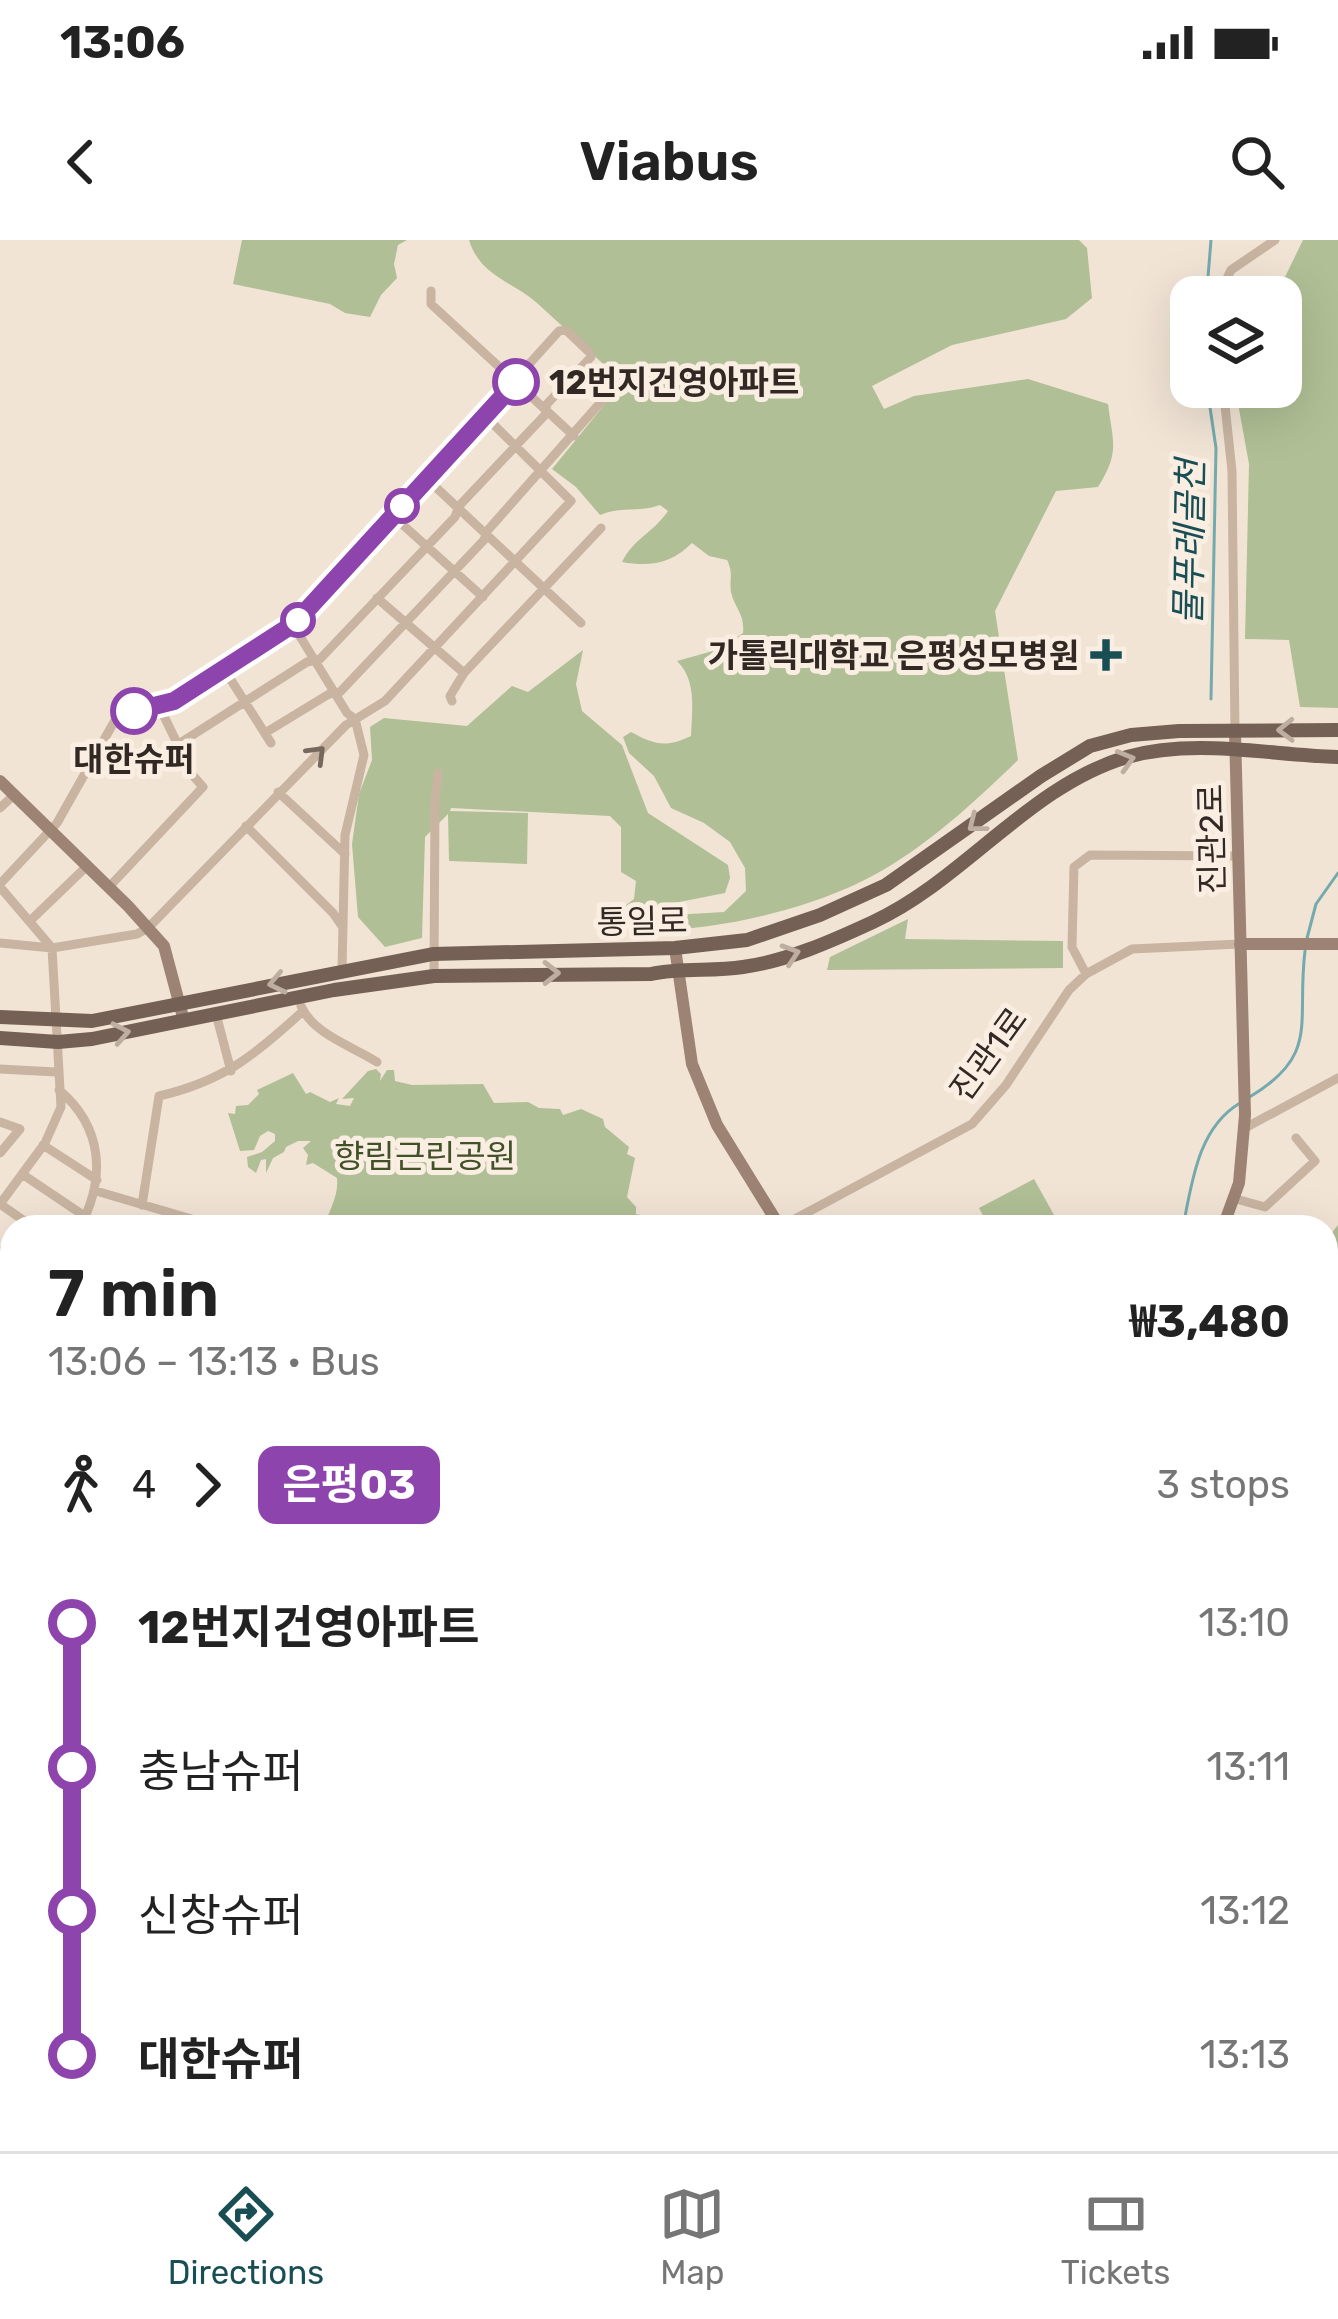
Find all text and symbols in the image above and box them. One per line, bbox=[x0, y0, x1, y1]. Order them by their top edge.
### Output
text: 13:06 bbox=[60, 16, 185, 69]
icon: back bbox=[48, 129, 114, 195]
icon: search bbox=[1224, 129, 1290, 195]
text: Viabus bbox=[579, 130, 759, 194]
map controls bbox=[1170, 276, 1302, 408]
button: layers bbox=[1170, 276, 1302, 408]
marker: 12번지건영아파트 bbox=[494, 360, 538, 404]
place label: 12번지건영아파트 bbox=[549, 363, 799, 402]
water label: 물푸레골천 bbox=[1167, 455, 1213, 625]
unlabelled marker bbox=[386, 490, 418, 522]
unlabelled marker bbox=[282, 604, 314, 636]
place label: 가톨릭대학교 은평성모병원 bbox=[708, 636, 1079, 675]
marker: 가톨릭대학교 은평성모병원 bbox=[1090, 639, 1122, 671]
marker: 대한슈퍼 bbox=[112, 689, 156, 733]
one-way arrow bbox=[1276, 717, 1295, 743]
place label: 대한슈퍼 bbox=[73, 740, 195, 779]
one-way arrow bbox=[303, 746, 325, 768]
one-way arrow bbox=[1115, 749, 1136, 774]
street label: 진관2로 bbox=[1191, 783, 1232, 895]
one-way arrow bbox=[967, 810, 989, 831]
street label: 통일로 bbox=[596, 901, 688, 942]
one-way arrow bbox=[779, 944, 800, 968]
one-way arrow bbox=[543, 960, 561, 986]
one-way arrow bbox=[268, 970, 288, 995]
street label: 진관1로 bbox=[942, 1000, 1035, 1108]
one-way arrow bbox=[111, 1021, 131, 1047]
park label: 향림근린공원 bbox=[334, 1137, 516, 1176]
text: 7 min bbox=[48, 1254, 219, 1333]
text: ₩3,480 bbox=[1130, 1295, 1290, 1348]
text: 13:06 – 13:13 · Bus bbox=[48, 1339, 380, 1385]
icon: walk bbox=[48, 1452, 114, 1518]
icon: forward bbox=[174, 1452, 240, 1518]
text: 은평03 bbox=[282, 1460, 416, 1510]
text: 4 bbox=[132, 1462, 156, 1508]
text: 3 stops bbox=[1156, 1462, 1290, 1508]
text: 13:10 bbox=[1198, 1600, 1290, 1646]
text: 12번지건영아파트 bbox=[138, 1601, 479, 1654]
text: 13:11 bbox=[1207, 1744, 1290, 1790]
text: 충남슈퍼 bbox=[138, 1745, 304, 1798]
text: 13:12 bbox=[1200, 1888, 1290, 1934]
text: 신창슈퍼 bbox=[138, 1889, 304, 1942]
text: 13:13 bbox=[1200, 2032, 1290, 2078]
text: 대한슈퍼 bbox=[138, 2033, 304, 2086]
tab: Directions bbox=[168, 2181, 324, 2292]
tab: Map bbox=[659, 2181, 725, 2292]
tab: Tickets bbox=[1061, 2181, 1170, 2292]

